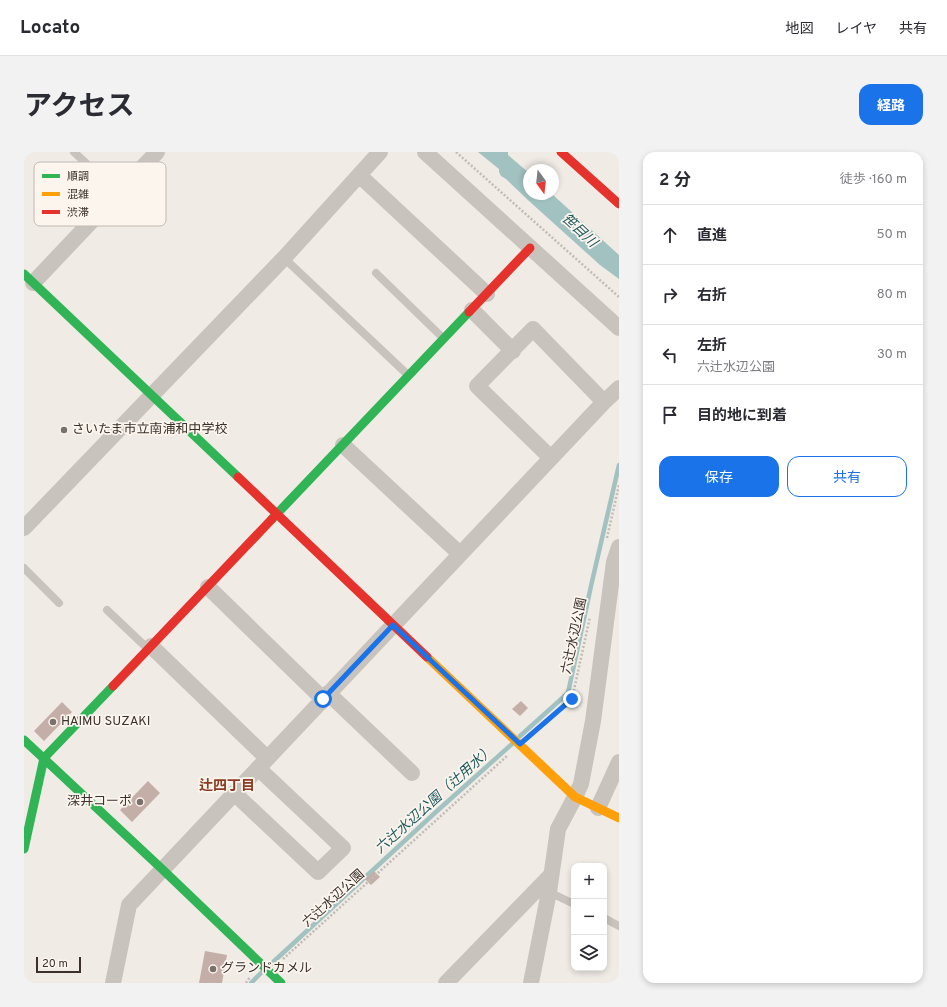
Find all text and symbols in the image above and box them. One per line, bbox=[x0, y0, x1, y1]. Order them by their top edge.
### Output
text: Locato bbox=[20, 16, 80, 40]
text: 地図 bbox=[785, 21, 813, 38]
text: レイヤ bbox=[835, 21, 877, 38]
text: 共有 bbox=[899, 21, 927, 38]
button: 経路 bbox=[859, 84, 923, 125]
text: アクセス bbox=[24, 90, 135, 126]
legend bbox=[34, 162, 166, 226]
north arrow bbox=[523, 164, 559, 200]
text: 順調 bbox=[67, 170, 89, 184]
text: 2 分 bbox=[659, 170, 691, 192]
text: 徒歩 · 160 m bbox=[840, 172, 907, 188]
text: 混雑 bbox=[67, 188, 89, 202]
text: 渋滞 bbox=[67, 206, 89, 220]
water label: 笹目川 bbox=[558, 210, 602, 253]
icon: ahead bbox=[659, 224, 681, 246]
text: 直進 bbox=[697, 227, 727, 246]
text: 50 m bbox=[877, 227, 907, 243]
icon: right bbox=[659, 284, 681, 306]
text: 右折 bbox=[697, 287, 727, 306]
text: 80 m bbox=[877, 287, 907, 303]
text: 左折 bbox=[697, 337, 727, 356]
icon: left bbox=[659, 344, 681, 366]
text: 30 m bbox=[877, 347, 907, 363]
text: 六辻水辺公園 bbox=[697, 360, 775, 376]
icon: arrive bbox=[659, 404, 681, 426]
text: 目的地に到着 bbox=[697, 407, 787, 426]
place label: さいたま市立南浦和中学校 bbox=[72, 421, 228, 438]
marker: さいたま市立南浦和中学校 bbox=[59, 425, 69, 435]
button: 保存 bbox=[659, 456, 779, 497]
button: 共有 bbox=[787, 456, 907, 497]
street label: 六辻水辺公園 bbox=[559, 596, 591, 676]
route start bbox=[314, 690, 332, 708]
route end bbox=[563, 690, 581, 708]
place label: HAIMU SUZAKI bbox=[61, 714, 151, 730]
marker: HAIMU SUZAKI bbox=[48, 717, 58, 727]
water label: 六辻水辺公園（辻用水） bbox=[372, 742, 498, 858]
district label: 辻四丁目 bbox=[199, 778, 255, 795]
place label: 深井コーポ bbox=[67, 794, 132, 810]
marker: 深井コーポ bbox=[135, 797, 145, 807]
map controls bbox=[571, 863, 607, 971]
button: + bbox=[571, 863, 607, 899]
street label: 六辻水辺公園 bbox=[300, 867, 368, 931]
button: − bbox=[571, 899, 607, 935]
button: layers bbox=[571, 935, 607, 971]
scale bar bbox=[36, 955, 81, 974]
text: 20 m bbox=[42, 957, 68, 971]
place label: グランドカメル bbox=[221, 961, 312, 977]
marker: グランドカメル bbox=[208, 964, 218, 974]

